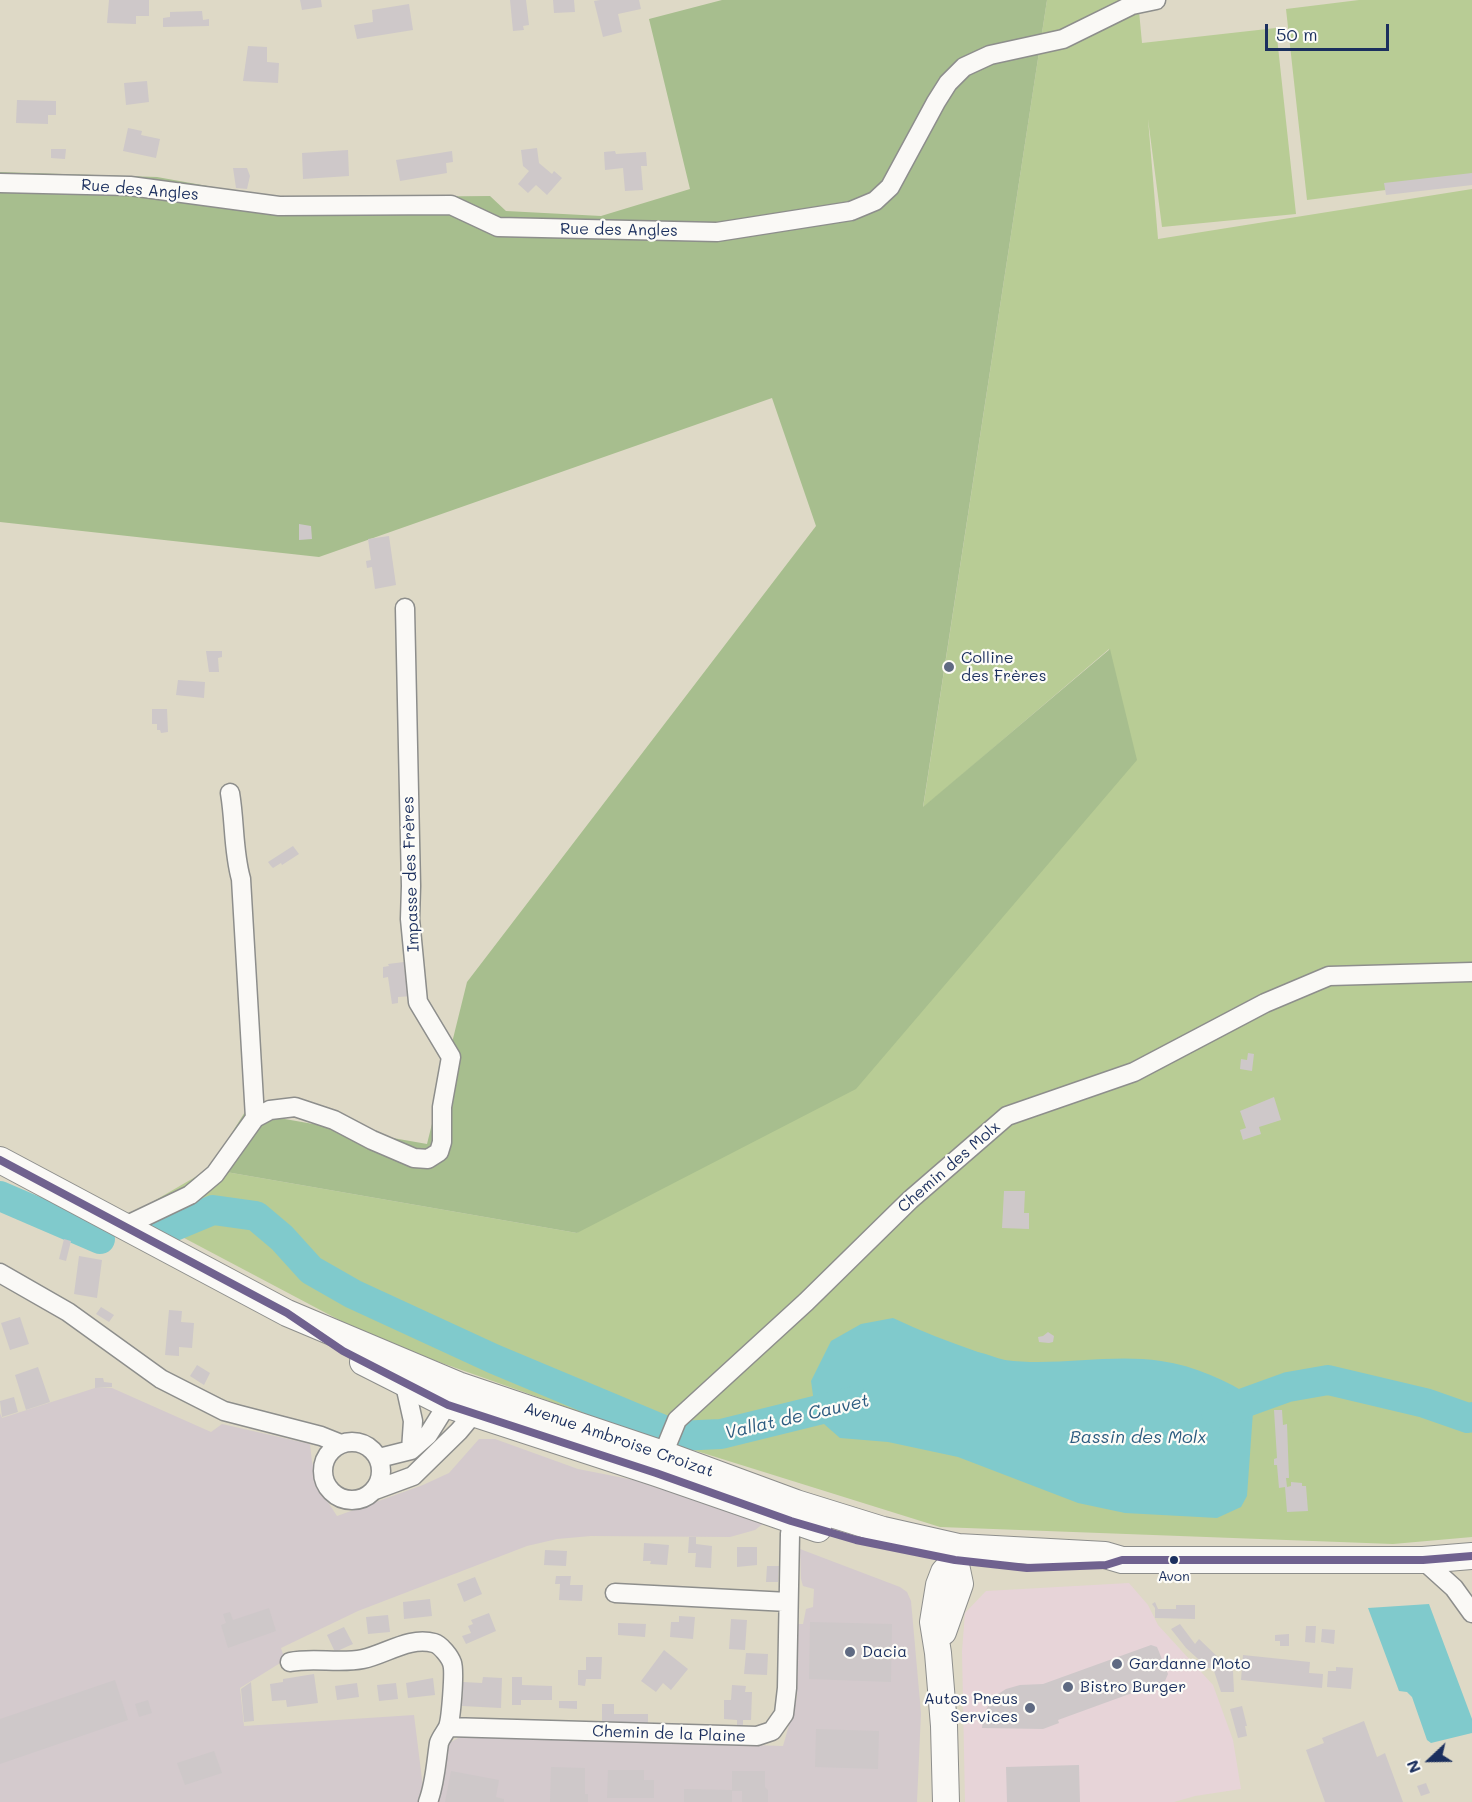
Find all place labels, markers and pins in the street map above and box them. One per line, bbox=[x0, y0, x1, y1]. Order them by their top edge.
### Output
place label: Colline des Frères bbox=[961, 648, 1047, 686]
marker: Colline des Frères bbox=[942, 660, 956, 674]
marker: Avon bbox=[1168, 1554, 1180, 1566]
place label: Avon bbox=[1158, 1569, 1190, 1585]
place label: Dacia bbox=[862, 1642, 907, 1662]
marker: Dacia bbox=[843, 1645, 857, 1659]
place label: Gardanne Moto bbox=[1129, 1654, 1250, 1674]
marker: Gardanne Moto bbox=[1110, 1657, 1124, 1671]
place label: Bistro Burger bbox=[1080, 1677, 1186, 1697]
marker: Bistro Burger bbox=[1061, 1680, 1075, 1694]
place label: Autos Pneus Services bbox=[924, 1689, 1018, 1727]
marker: Autos Pneus Services bbox=[1023, 1701, 1037, 1715]

